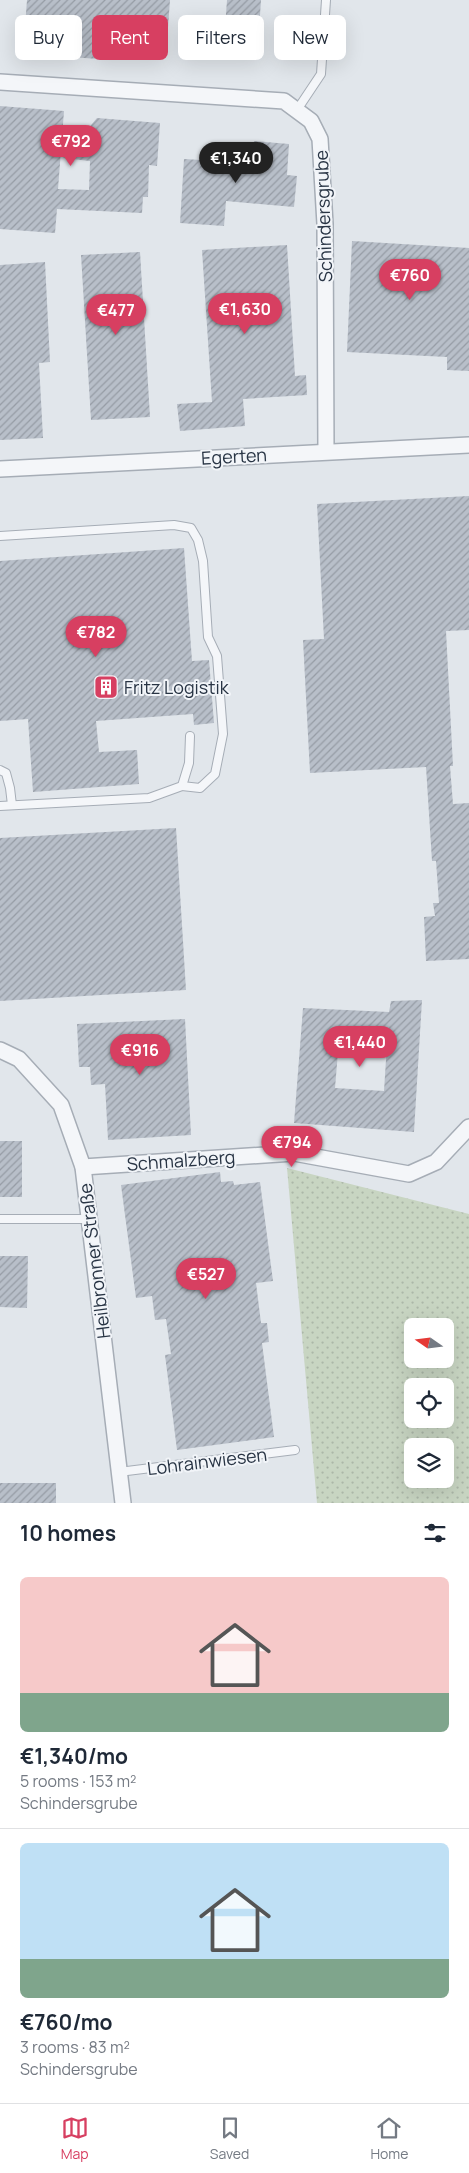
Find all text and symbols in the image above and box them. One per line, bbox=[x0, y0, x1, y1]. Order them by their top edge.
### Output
chip: Buy bbox=[15, 15, 82, 60]
chip: Rent bbox=[92, 15, 168, 60]
chip: Filters bbox=[178, 15, 264, 60]
chip: New bbox=[274, 15, 346, 60]
pin: €792 bbox=[41, 124, 101, 167]
text: €792 bbox=[52, 130, 90, 152]
pin: €1,340 bbox=[195, 142, 277, 184]
text: €1,340 bbox=[210, 147, 262, 169]
street label: Schindersgrube bbox=[309, 149, 337, 283]
pin: €760 bbox=[380, 258, 440, 301]
text: €760 bbox=[390, 264, 430, 286]
pin: €1,630 bbox=[204, 292, 286, 335]
pin: €477 bbox=[86, 294, 146, 336]
text: €1,630 bbox=[219, 298, 271, 320]
text: €477 bbox=[97, 299, 135, 321]
street label: Egerten bbox=[201, 442, 267, 470]
pin: €782 bbox=[66, 616, 126, 658]
text: €782 bbox=[77, 621, 115, 643]
building icon: Fritz Logistik bbox=[93, 674, 119, 700]
place label: Fritz Logistik bbox=[124, 675, 230, 699]
pin: €1,440 bbox=[319, 1026, 401, 1068]
text: €1,440 bbox=[334, 1031, 386, 1053]
pin: €916 bbox=[110, 1034, 170, 1076]
text: €916 bbox=[121, 1039, 159, 1061]
pin: €794 bbox=[262, 1126, 322, 1168]
text: €794 bbox=[272, 1131, 312, 1153]
street label: Schmalzberg bbox=[126, 1144, 236, 1176]
street label: Heilbronner Straße bbox=[73, 1182, 115, 1340]
pin: €527 bbox=[176, 1258, 236, 1300]
text: €527 bbox=[187, 1263, 225, 1285]
north arrow bbox=[404, 1318, 454, 1368]
map controls bbox=[404, 1318, 454, 1488]
button: locate bbox=[404, 1378, 454, 1428]
button: layers bbox=[404, 1438, 454, 1488]
street label: Lohrainwiesen bbox=[146, 1442, 268, 1480]
text: 10 homes bbox=[20, 1519, 116, 1547]
icon: filters bbox=[421, 1519, 449, 1547]
icon: home bbox=[190, 1610, 280, 1700]
text: €1,340/mo bbox=[20, 1742, 128, 1770]
text: 5 rooms · 153 m² bbox=[20, 1770, 136, 1792]
text: Schindersgrube bbox=[20, 1792, 138, 1814]
icon: home bbox=[190, 1875, 280, 1965]
text: €760/mo bbox=[20, 2008, 113, 2036]
text: 3 rooms · 83 m² bbox=[20, 2036, 130, 2058]
text: Schindersgrube bbox=[20, 2058, 138, 2080]
tab: Map bbox=[61, 2114, 89, 2163]
tab: Saved bbox=[210, 2114, 249, 2163]
tab: Home bbox=[371, 2114, 408, 2163]

